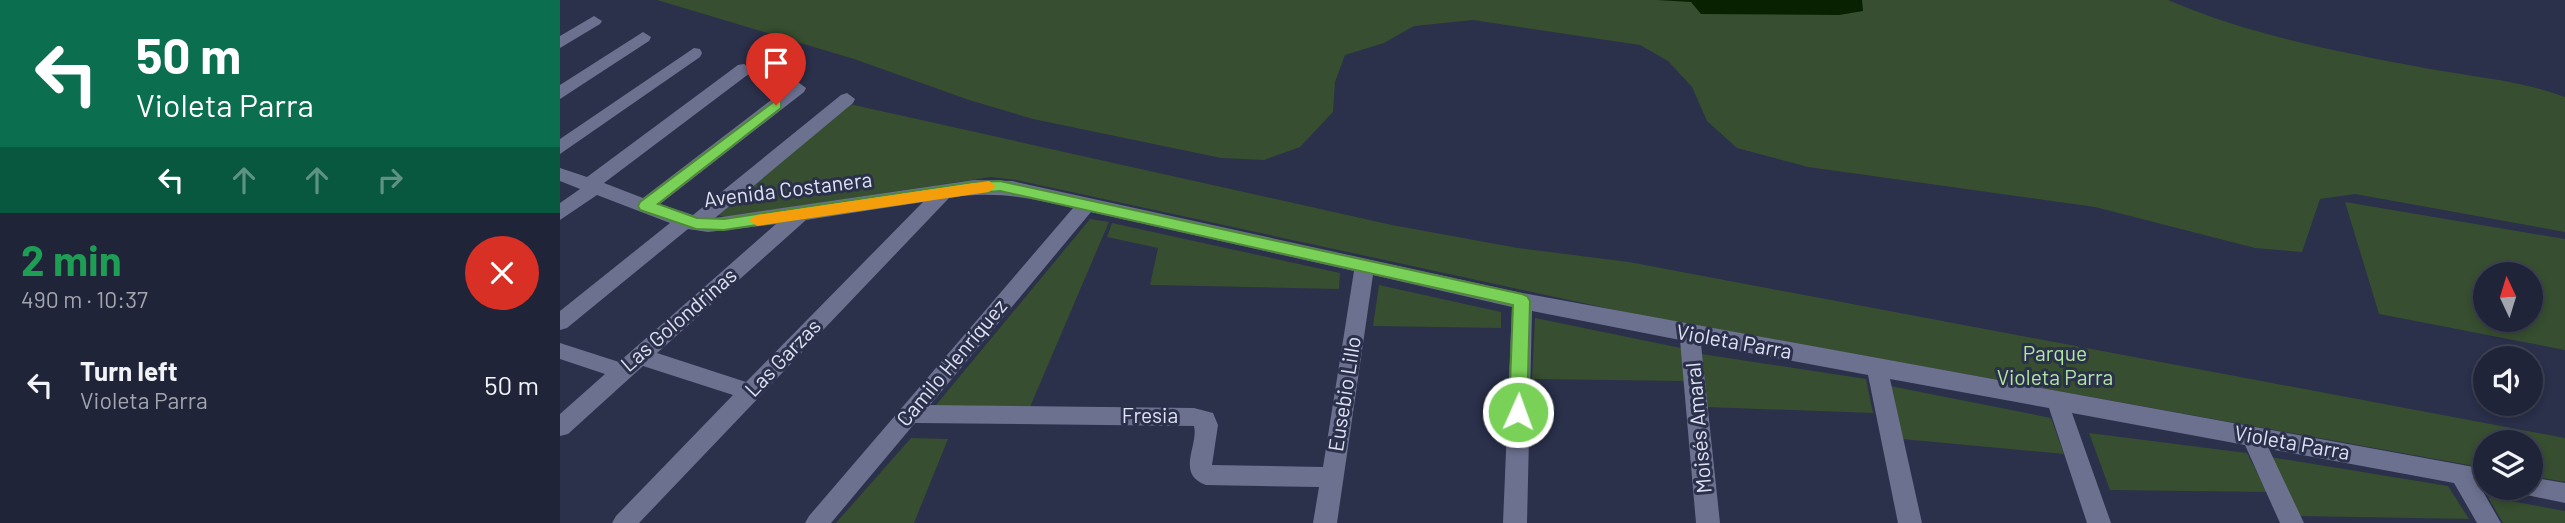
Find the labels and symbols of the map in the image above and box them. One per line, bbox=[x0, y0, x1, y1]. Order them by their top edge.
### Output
pin bbox=[746, 33, 806, 105]
street label: Avenida Costanera bbox=[702, 166, 873, 211]
street label: Las Golondrinas bbox=[615, 262, 741, 376]
north arrow bbox=[2473, 262, 2543, 332]
street label: Camilo Henríquez bbox=[890, 293, 1011, 431]
street label: Las Garzas bbox=[739, 313, 825, 401]
street label: Violeta Parra bbox=[1675, 318, 1794, 363]
street label: Eusebio Lillo bbox=[1322, 334, 1365, 453]
park label: Parque Violeta Parra bbox=[1997, 340, 2113, 389]
street label: Moisés Amaral bbox=[1679, 362, 1716, 495]
position arrow bbox=[1481, 375, 1555, 449]
street label: Fresia bbox=[1122, 402, 1178, 427]
street label: Violeta Parra bbox=[2233, 419, 2352, 464]

